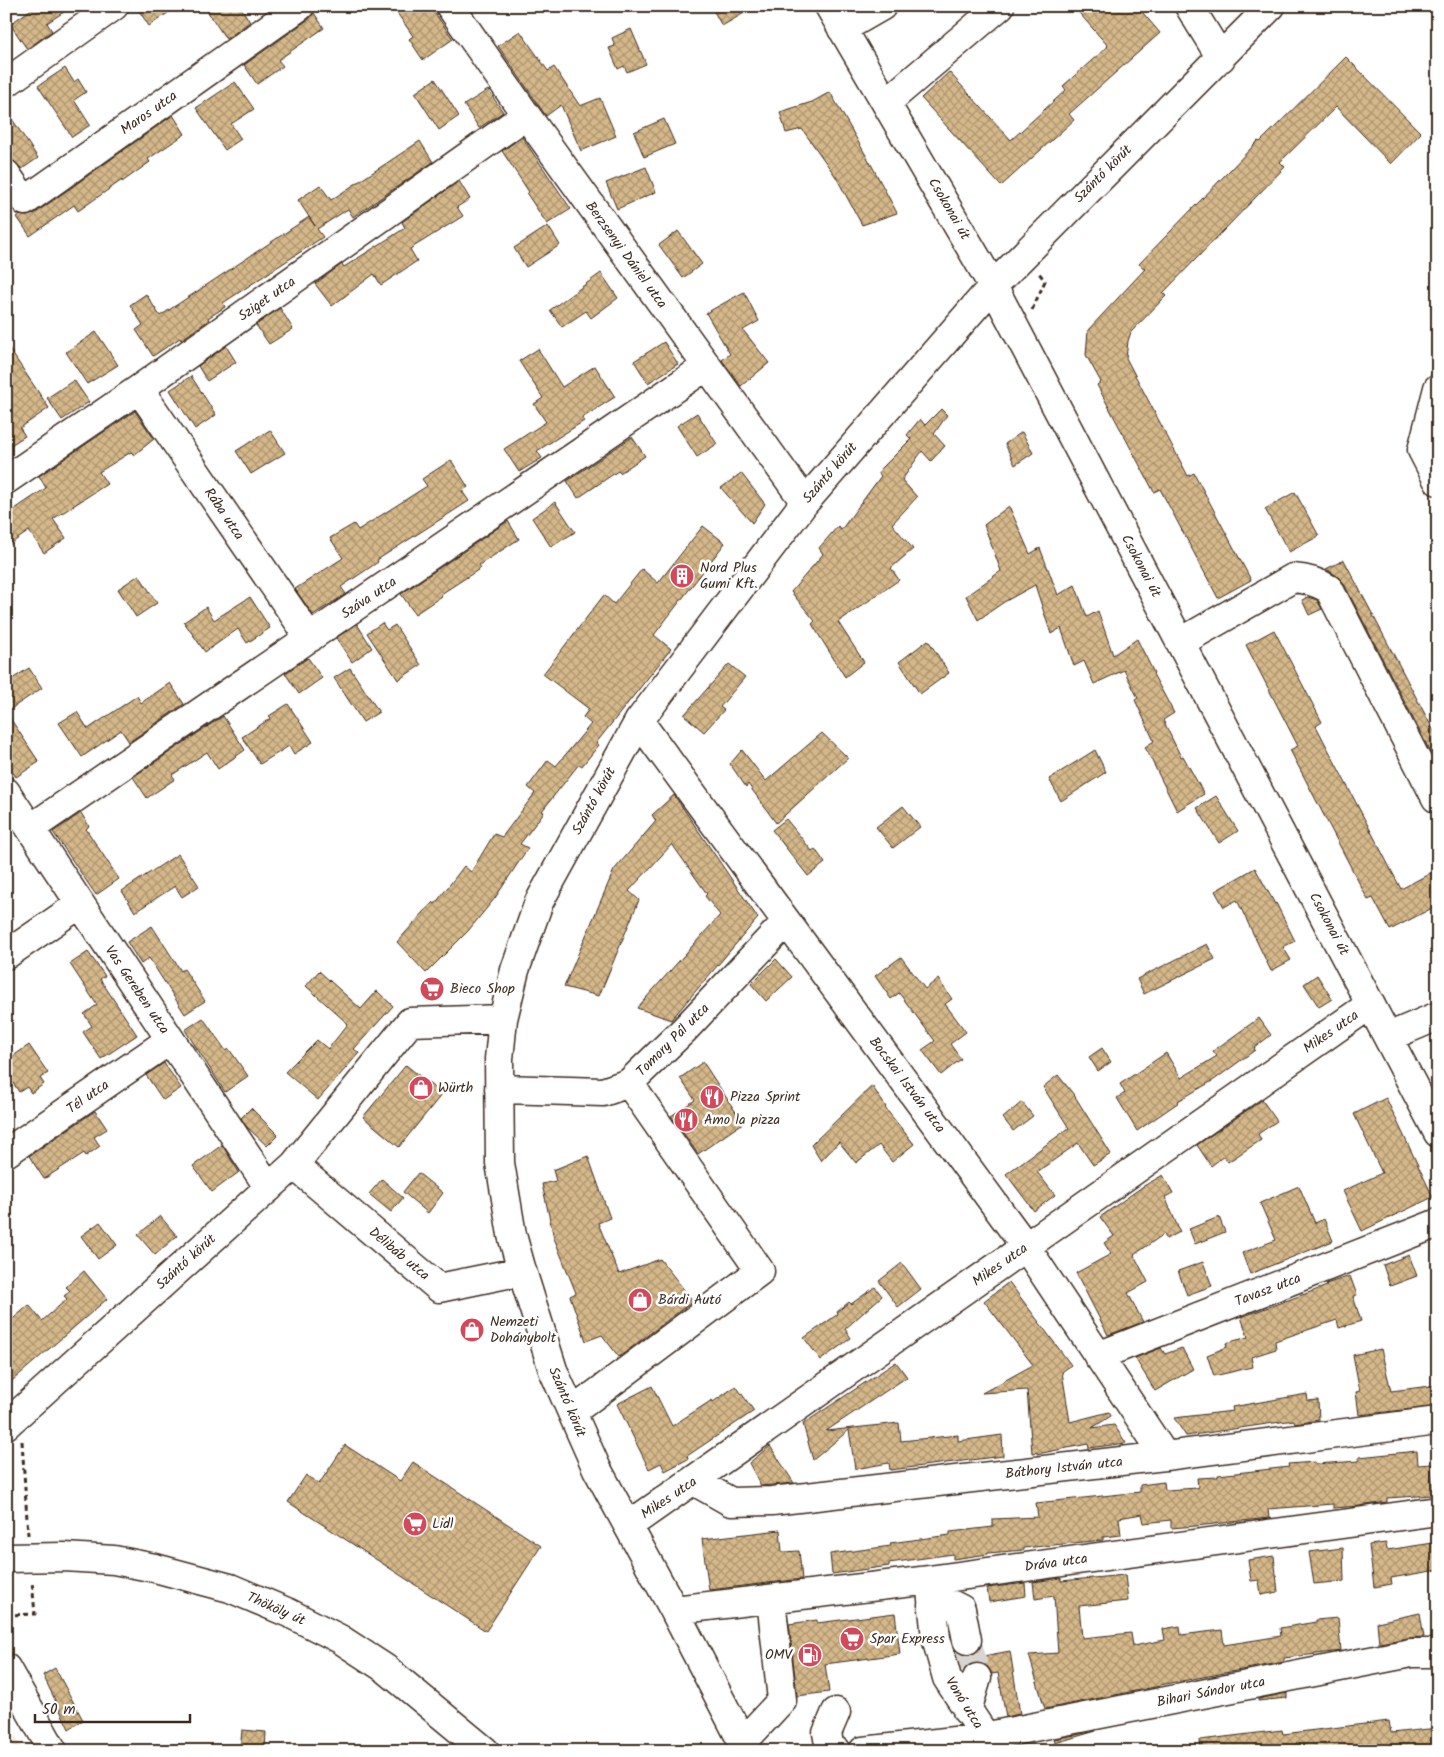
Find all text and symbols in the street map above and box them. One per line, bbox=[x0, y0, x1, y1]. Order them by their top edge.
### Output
street label: Maros utca bbox=[116, 85, 182, 141]
street label: Szántó körút bbox=[1069, 139, 1138, 208]
street label: Csokonai út bbox=[922, 174, 976, 245]
street label: Berzsenyi Dániel utca bbox=[579, 197, 673, 313]
street label: Sziget utca bbox=[234, 271, 300, 327]
street label: Szántó körút bbox=[797, 437, 863, 508]
street label: Rába utca bbox=[198, 483, 250, 545]
street label: Csokonai út bbox=[1115, 531, 1167, 602]
place label: Nord Plus Gumi Kft. bbox=[700, 557, 758, 595]
building icon: Nord Plus Gumi Kft. bbox=[669, 563, 695, 589]
street label: Száva utca bbox=[337, 571, 401, 625]
street label: Szántó körút bbox=[566, 763, 622, 839]
street label: Csokonai út bbox=[1303, 889, 1355, 960]
street label: Vas Gereben utca bbox=[99, 941, 175, 1039]
supermarket icon: Bieco Shop bbox=[419, 976, 445, 1002]
place label: Bieco Shop bbox=[450, 978, 515, 1000]
street label: Tomory Pál utca bbox=[631, 998, 715, 1082]
street label: Mikes utca bbox=[1299, 1005, 1363, 1059]
street label: Bocskai István utca bbox=[863, 1032, 951, 1138]
street label: Tél utca bbox=[62, 1074, 114, 1120]
shop icon: Würth bbox=[408, 1075, 434, 1101]
place label: Würth bbox=[438, 1077, 473, 1099]
restaurant icon: Pizza Sprint bbox=[699, 1084, 725, 1110]
place label: Pizza Sprint bbox=[730, 1086, 801, 1108]
restaurant icon: Amo la pizza bbox=[673, 1107, 699, 1133]
place label: Amo la pizza bbox=[704, 1109, 780, 1131]
street label: Délibáb utca bbox=[364, 1222, 434, 1286]
street label: Szántó körút bbox=[151, 1228, 222, 1295]
street label: Mikes utca bbox=[968, 1238, 1032, 1292]
street label: Tavasz utca bbox=[1232, 1267, 1304, 1313]
shop icon: Bárdi Autó bbox=[627, 1287, 653, 1313]
place label: Bárdi Autó bbox=[658, 1289, 722, 1311]
place label: Nemzeti Dohánybolt bbox=[490, 1311, 557, 1349]
shop icon: Nemzeti Dohánybolt bbox=[459, 1317, 485, 1343]
street label: Szántó körút bbox=[542, 1363, 592, 1441]
street label: Báthory István utca bbox=[1004, 1451, 1124, 1485]
street label: Mikes utca bbox=[636, 1471, 702, 1525]
supermarket icon: Lidl bbox=[402, 1511, 428, 1537]
place label: Lidl bbox=[432, 1513, 454, 1535]
street label: Dráva utca bbox=[1023, 1548, 1089, 1578]
street label: Thököly út bbox=[243, 1586, 309, 1632]
supermarket icon: Spar Express bbox=[839, 1626, 865, 1652]
place label: Spar Express bbox=[870, 1628, 945, 1650]
fuel station icon: OMV bbox=[797, 1642, 823, 1668]
place label: OMV bbox=[765, 1644, 794, 1666]
street label: Bihari Sándor utca bbox=[1155, 1671, 1267, 1713]
street label: Vonó utca bbox=[939, 1673, 989, 1733]
scale bar bbox=[35, 1692, 190, 1724]
text: 50 m bbox=[42, 1698, 76, 1722]

